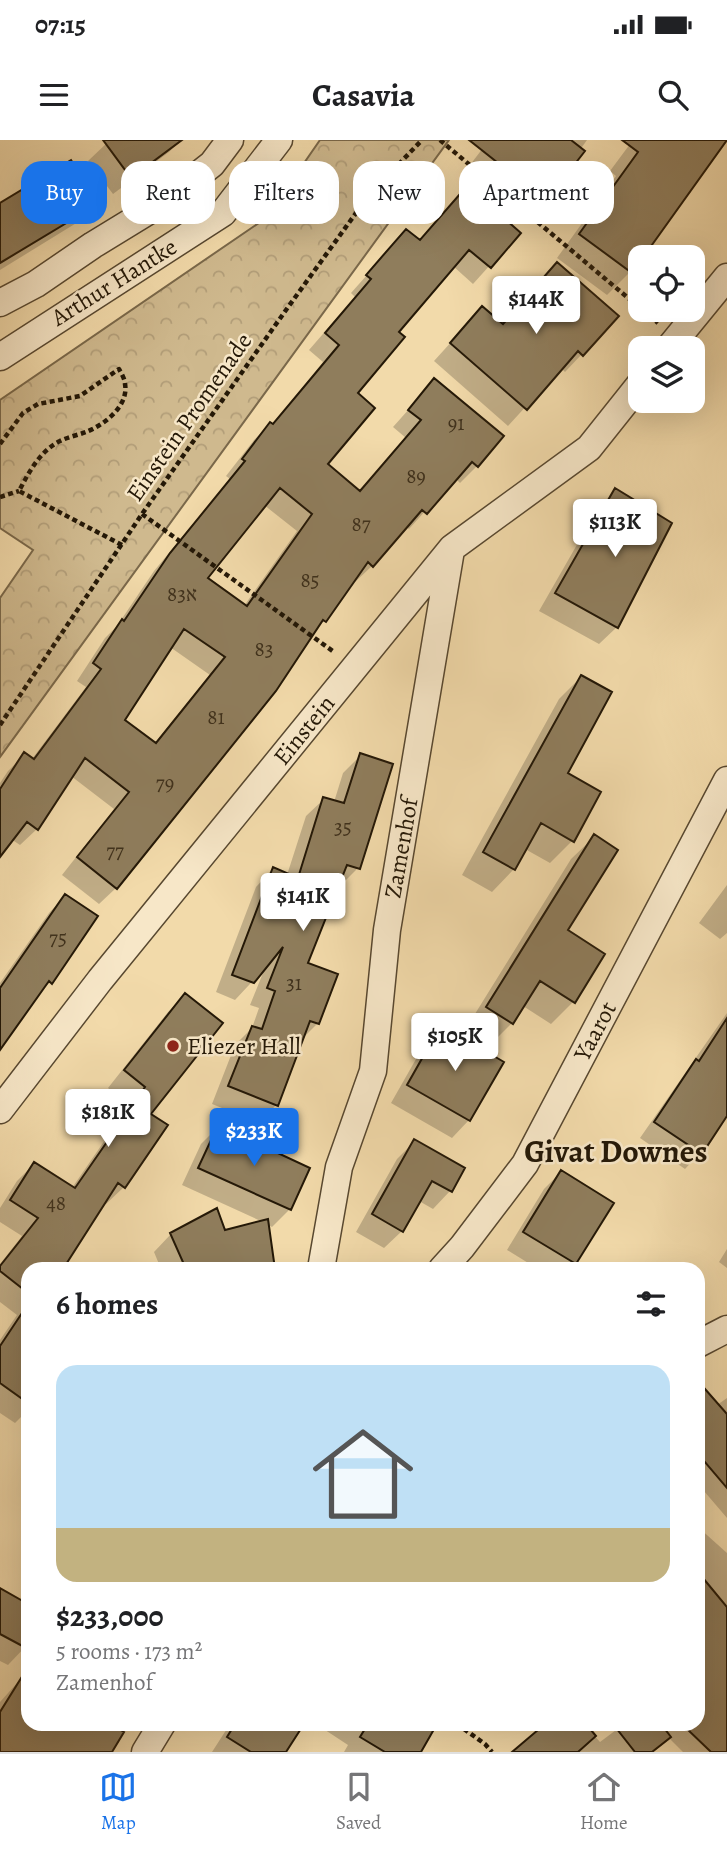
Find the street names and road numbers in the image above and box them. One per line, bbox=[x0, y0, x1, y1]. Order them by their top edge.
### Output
street label: Arthur Hantke bbox=[44, 231, 183, 334]
street label: Einstein Promenade bbox=[119, 326, 259, 508]
street label: Einstein bbox=[266, 688, 342, 772]
street label: Zamenhof bbox=[376, 792, 426, 901]
street label: Yaarot bbox=[566, 996, 624, 1067]

